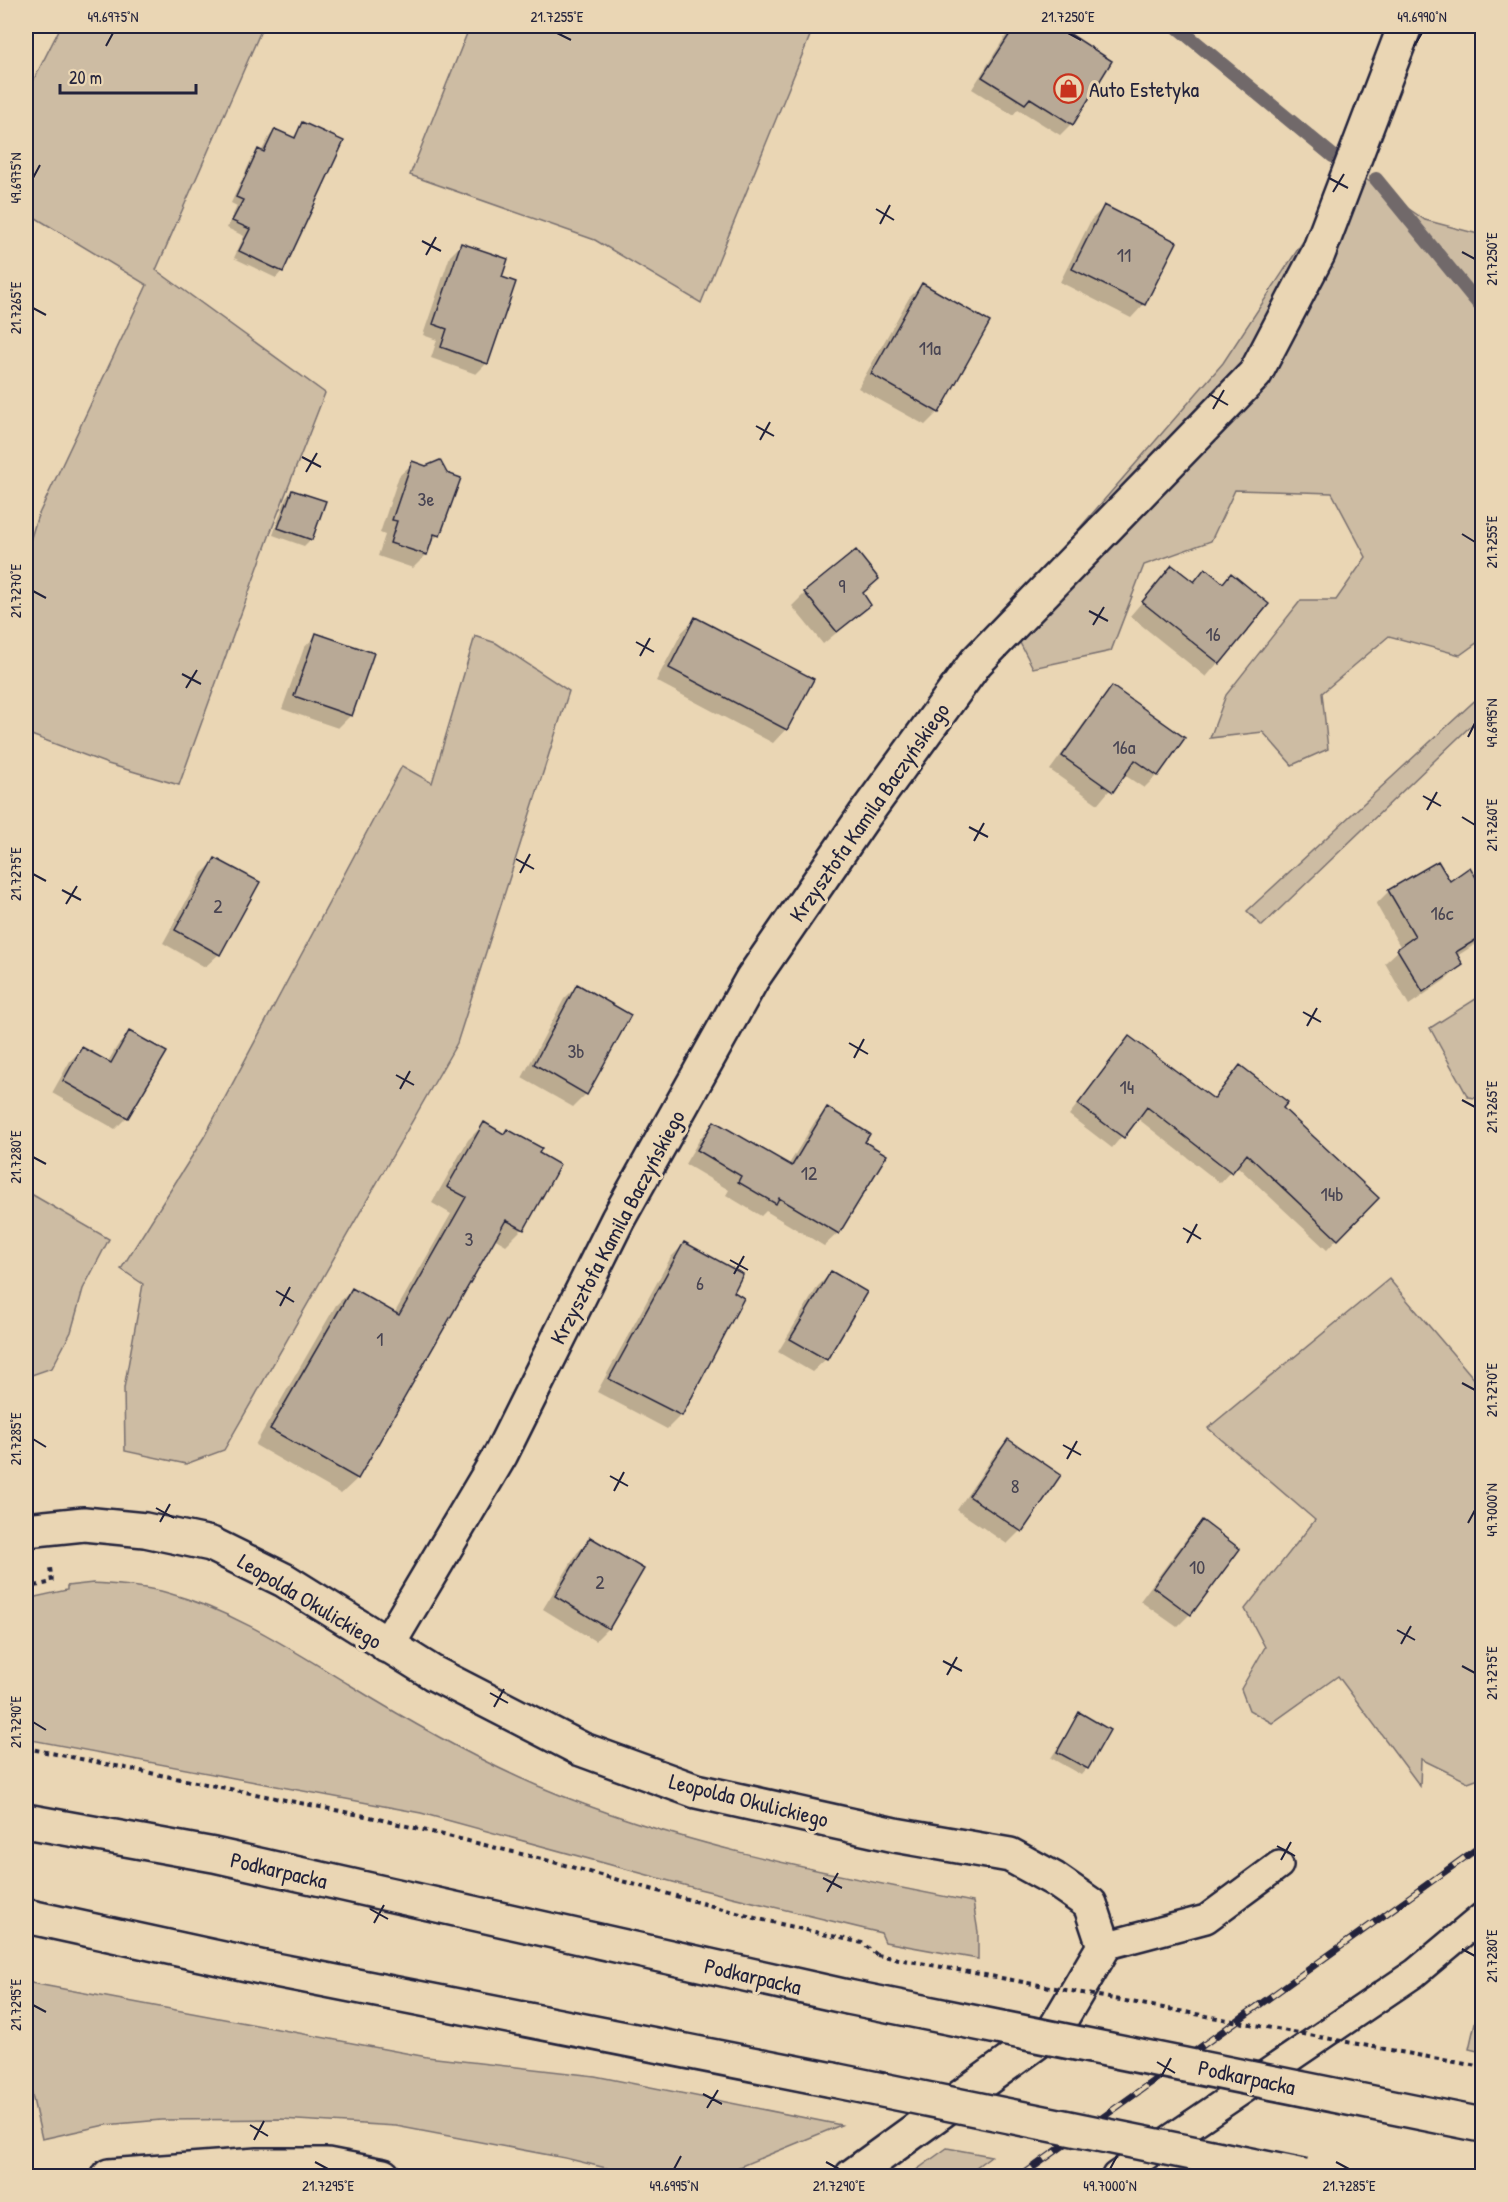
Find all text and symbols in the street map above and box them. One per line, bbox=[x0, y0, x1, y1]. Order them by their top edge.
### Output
text: 49.6975°N bbox=[87, 6, 139, 27]
text: 21.7255°E bbox=[531, 6, 584, 27]
text: 21.7250°E bbox=[1041, 6, 1095, 27]
text: 49.6990°N bbox=[1397, 6, 1447, 27]
scale bar bbox=[60, 57, 196, 95]
text: 20 m bbox=[69, 65, 102, 90]
shop icon: Auto Estetyka bbox=[1052, 73, 1084, 105]
place label: Auto Estetyka bbox=[1089, 74, 1200, 104]
text: 49.6975°N bbox=[5, 152, 26, 204]
text: 21.7250°E bbox=[1481, 232, 1502, 286]
house number: 11 bbox=[1117, 241, 1131, 268]
text: 21.7265°E bbox=[5, 281, 26, 334]
house number: 11a bbox=[919, 334, 941, 361]
house number: 3e bbox=[418, 485, 434, 512]
text: 21.7255°E bbox=[1481, 515, 1502, 568]
text: 21.7270°E bbox=[5, 563, 26, 618]
house number: 9 bbox=[838, 572, 846, 599]
house number: 16 bbox=[1205, 620, 1221, 647]
street label: Krzysztofa Kamila Baczyńskiego bbox=[782, 696, 956, 928]
text: 49.6995°N bbox=[1481, 698, 1502, 748]
house number: 16a bbox=[1112, 733, 1136, 760]
text: 21.7260°E bbox=[1481, 798, 1502, 851]
text: 21.7275°E bbox=[5, 847, 26, 901]
house number: 2 bbox=[213, 892, 223, 919]
house number: 16c bbox=[1431, 899, 1454, 926]
house number: 3b bbox=[567, 1037, 585, 1064]
house number: 14 bbox=[1120, 1073, 1134, 1100]
text: 21.7265°E bbox=[1481, 1080, 1502, 1133]
street label: Krzysztofa Kamila Baczyńskiego bbox=[542, 1105, 692, 1349]
text: 21.7280°E bbox=[5, 1130, 26, 1184]
house number: 12 bbox=[801, 1159, 818, 1186]
house number: 14b bbox=[1321, 1180, 1344, 1207]
house number: 3 bbox=[465, 1225, 474, 1252]
house number: 6 bbox=[696, 1269, 704, 1296]
house number: 1 bbox=[376, 1325, 384, 1352]
text: 21.7270°E bbox=[1481, 1362, 1502, 1417]
text: 21.7285°E bbox=[5, 1412, 26, 1466]
house number: 8 bbox=[1011, 1472, 1019, 1499]
text: 49.7000°N bbox=[1481, 1483, 1502, 1537]
street label: Leopolda Okulickiego bbox=[232, 1546, 388, 1656]
house number: 10 bbox=[1189, 1553, 1205, 1580]
house number: 2 bbox=[595, 1568, 605, 1595]
text: 21.7275°E bbox=[1481, 1646, 1502, 1700]
text: 21.7290°E bbox=[5, 1695, 26, 1748]
street label: Leopolda Okulickiego bbox=[666, 1766, 832, 1834]
street label: Podkarpacka bbox=[228, 1844, 331, 1896]
text: 21.7280°E bbox=[1481, 1929, 1502, 1983]
street label: Podkarpacka bbox=[702, 1950, 805, 2002]
text: 21.7295°E bbox=[5, 1979, 26, 2031]
street label: Podkarpacka bbox=[1196, 2052, 1299, 2102]
text: 21.7295°E bbox=[302, 2175, 354, 2196]
text: 49.6995°N bbox=[649, 2175, 699, 2196]
text: 21.7290°E bbox=[813, 2175, 866, 2196]
text: 49.7000°N bbox=[1083, 2175, 1137, 2196]
text: 21.7285°E bbox=[1322, 2175, 1376, 2196]

